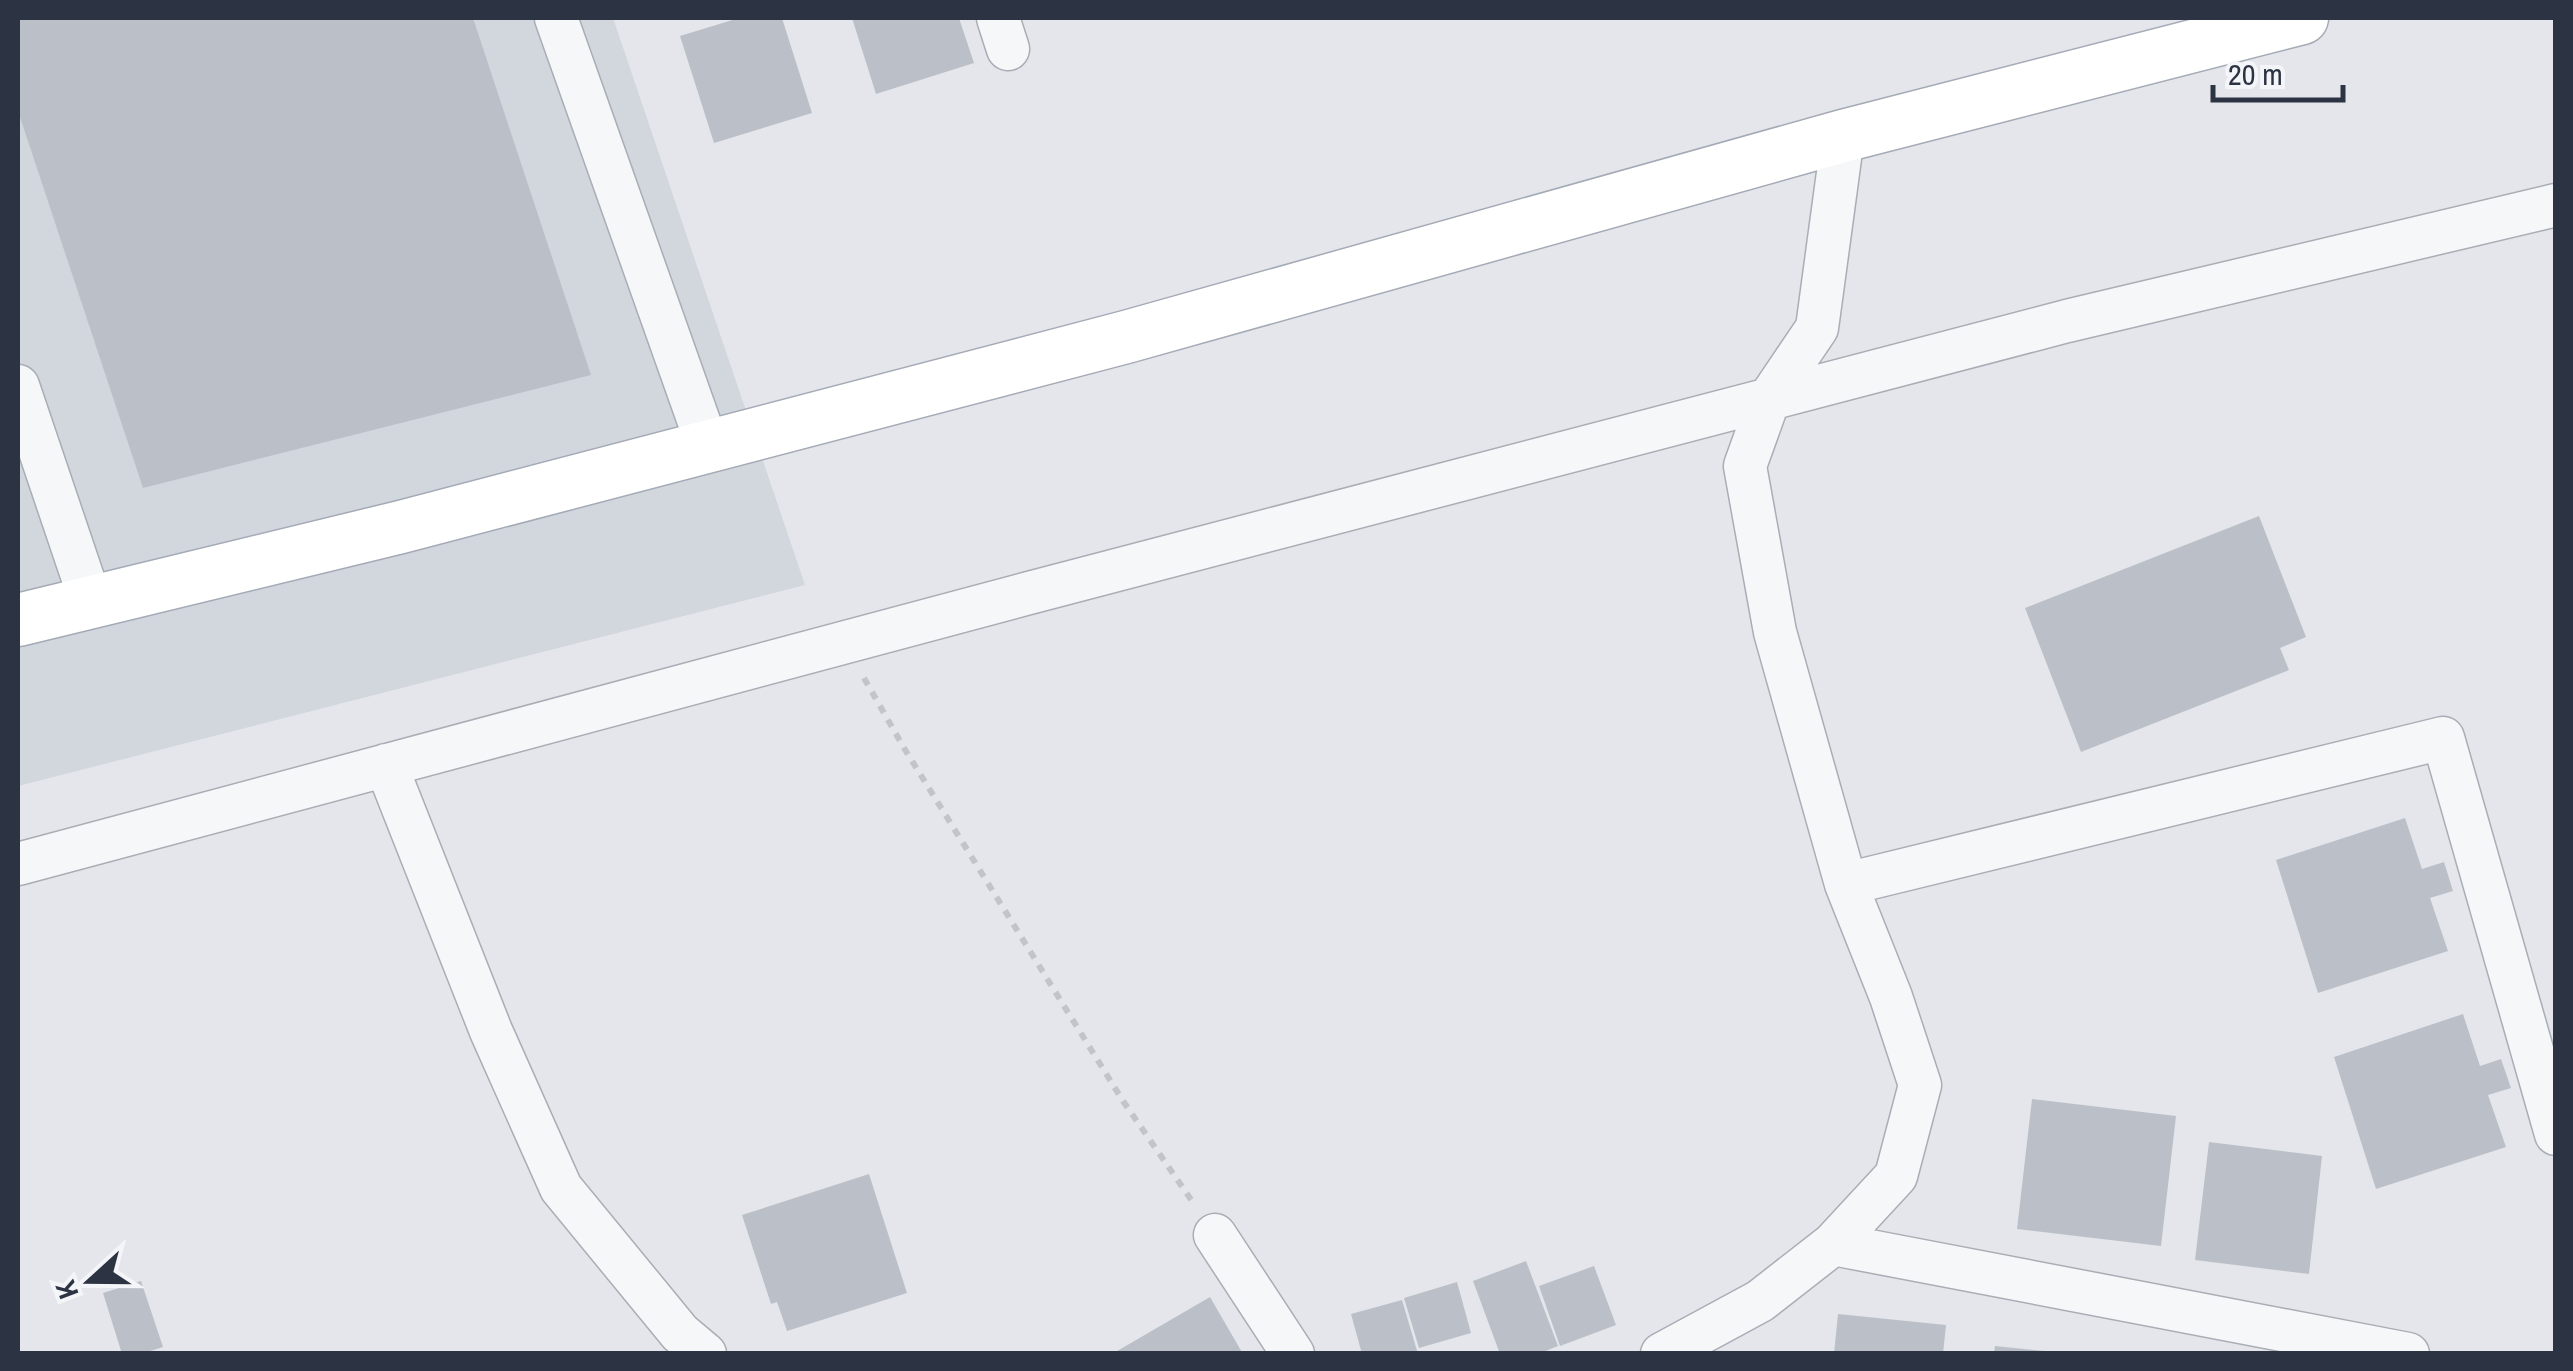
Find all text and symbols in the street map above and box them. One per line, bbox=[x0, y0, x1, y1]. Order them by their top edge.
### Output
scale bar bbox=[2213, 40, 2343, 102]
text: 20 m bbox=[2228, 54, 2283, 94]
north arrow bbox=[40, 1231, 140, 1331]
text: K bbox=[46, 1275, 87, 1305]

